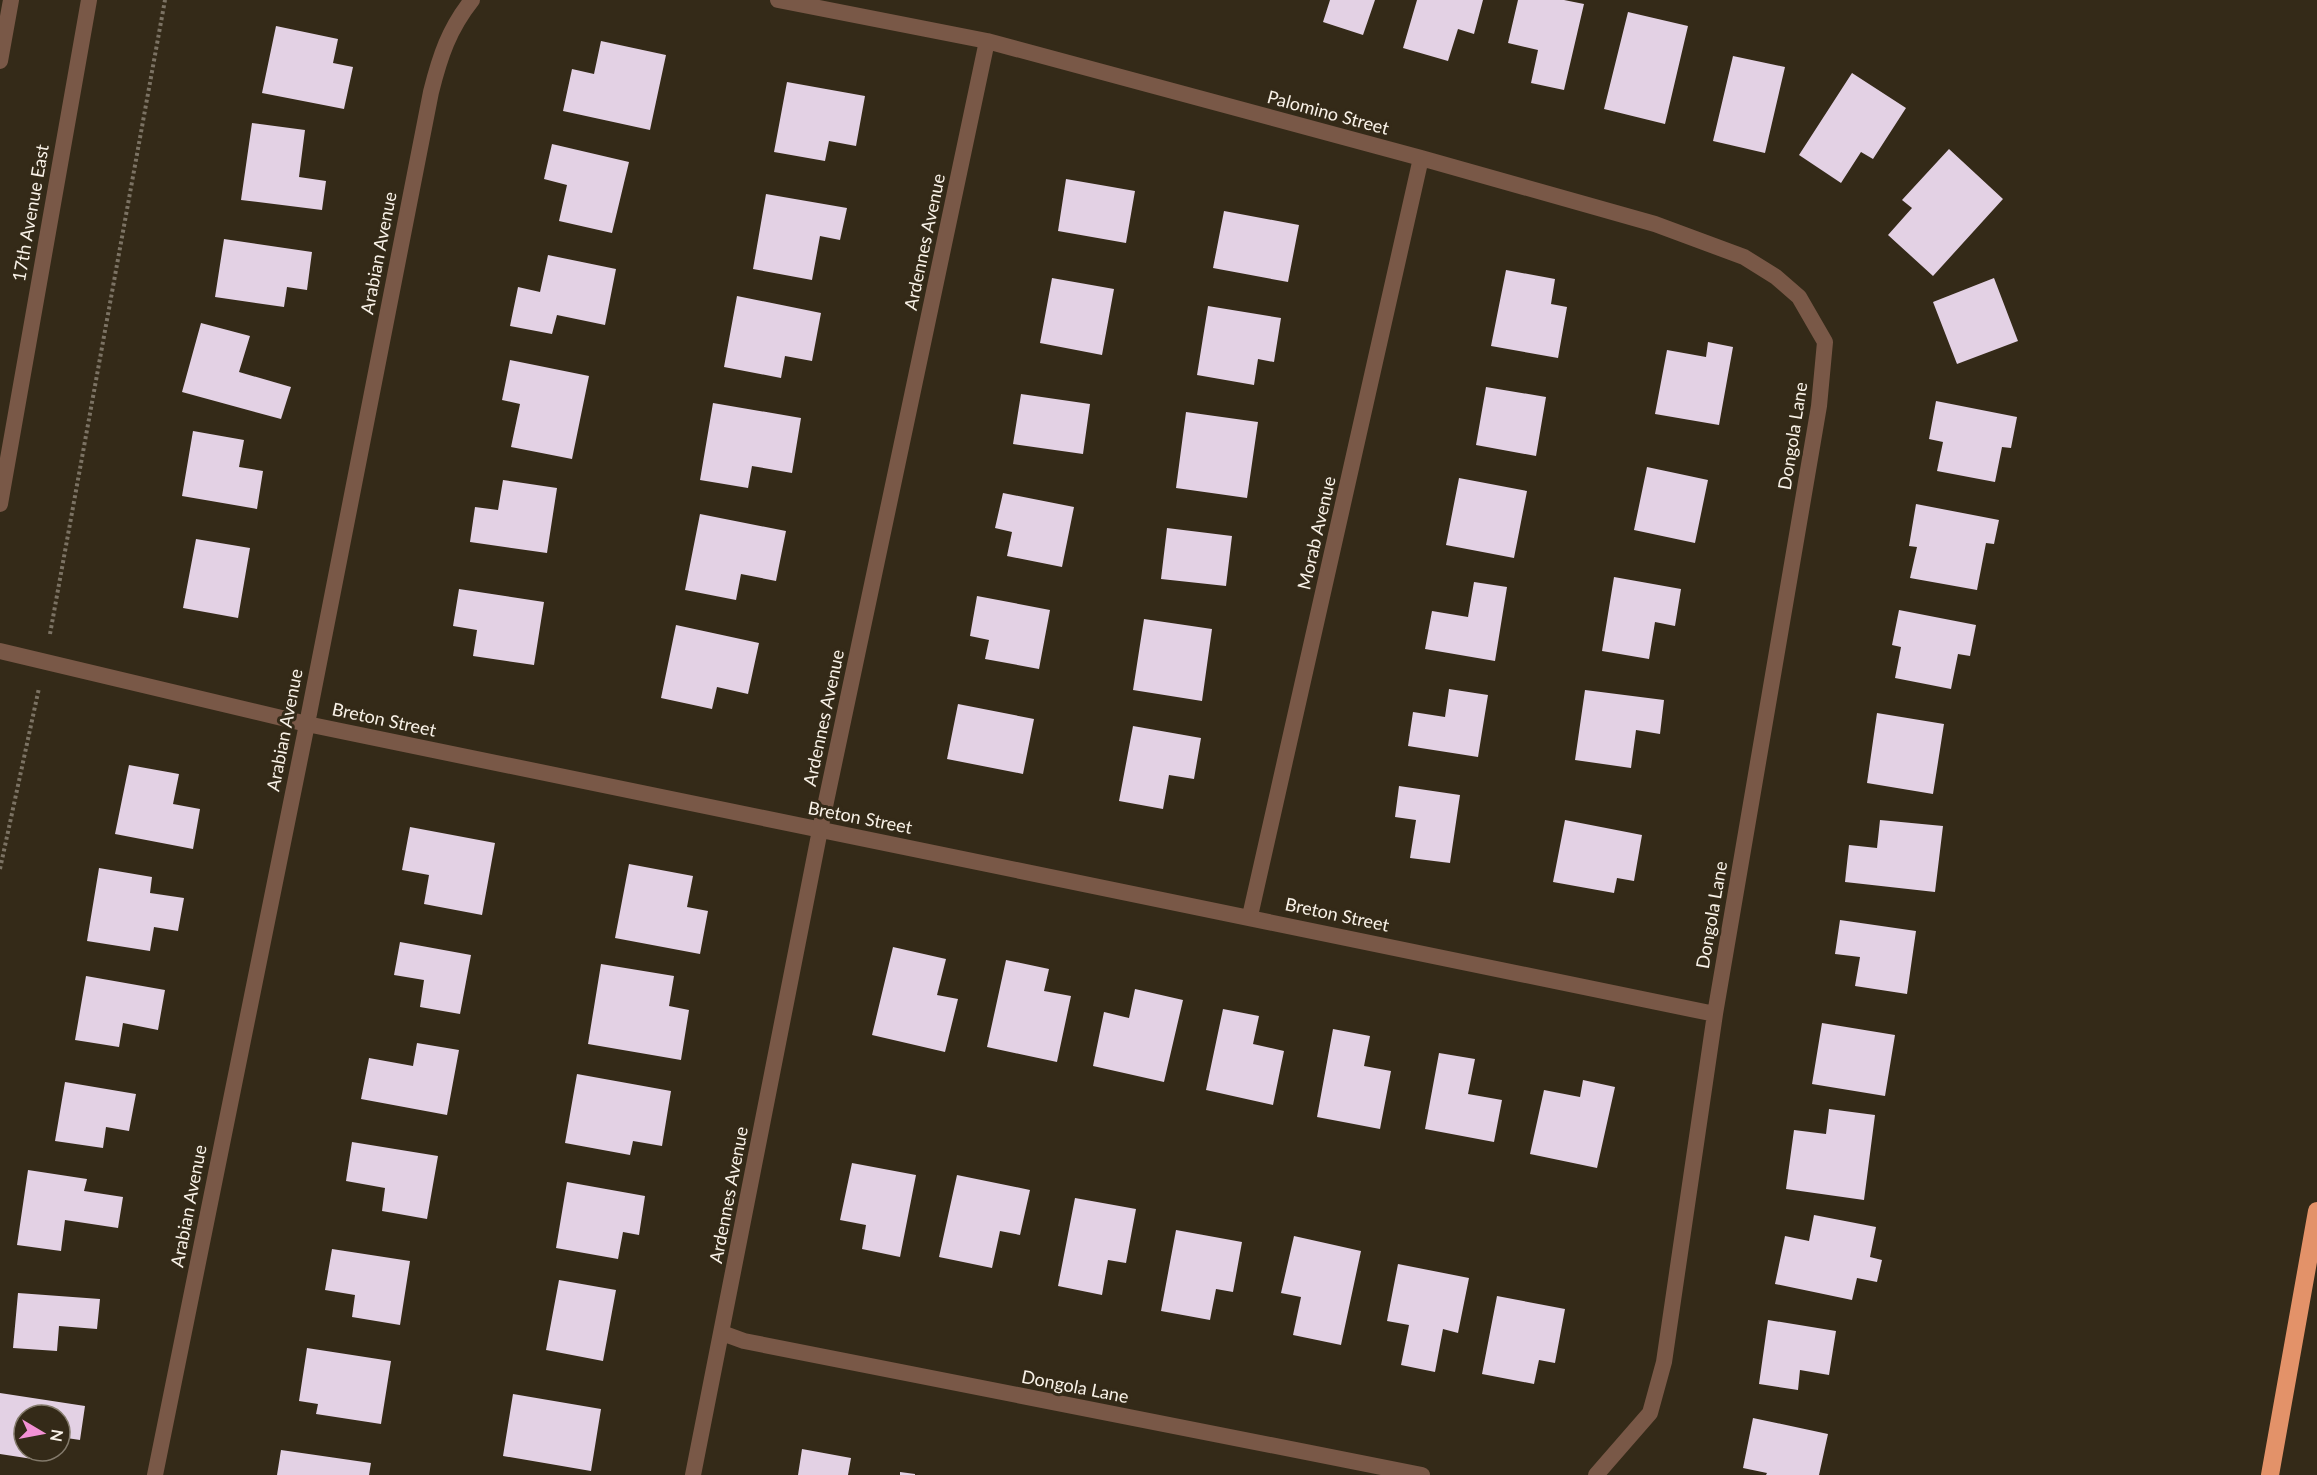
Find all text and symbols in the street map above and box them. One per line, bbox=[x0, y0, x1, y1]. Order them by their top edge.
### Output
street label: Palomino Street bbox=[1265, 85, 1392, 139]
street label: 17th Avenue East bbox=[7, 142, 53, 283]
street label: Ardennes Avenue bbox=[899, 172, 949, 312]
street label: Arabian Avenue bbox=[355, 190, 401, 316]
street label: Dongola Lane bbox=[1773, 380, 1811, 491]
street label: Morab Avenue bbox=[1292, 474, 1340, 592]
street label: Ardennes Avenue bbox=[798, 648, 848, 788]
street label: Arabian Avenue bbox=[261, 667, 307, 793]
street label: Breton Street bbox=[330, 697, 439, 741]
street label: Breton Street bbox=[806, 796, 915, 838]
street label: Dongola Lane bbox=[1691, 859, 1731, 970]
street label: Breton Street bbox=[1283, 892, 1392, 936]
street label: Ardennes Avenue bbox=[704, 1125, 752, 1265]
street label: Arabian Avenue bbox=[165, 1143, 211, 1269]
street label: Dongola Lane bbox=[1020, 1365, 1131, 1407]
north arrow bbox=[12, 1403, 72, 1463]
text: N bbox=[47, 1428, 68, 1443]

